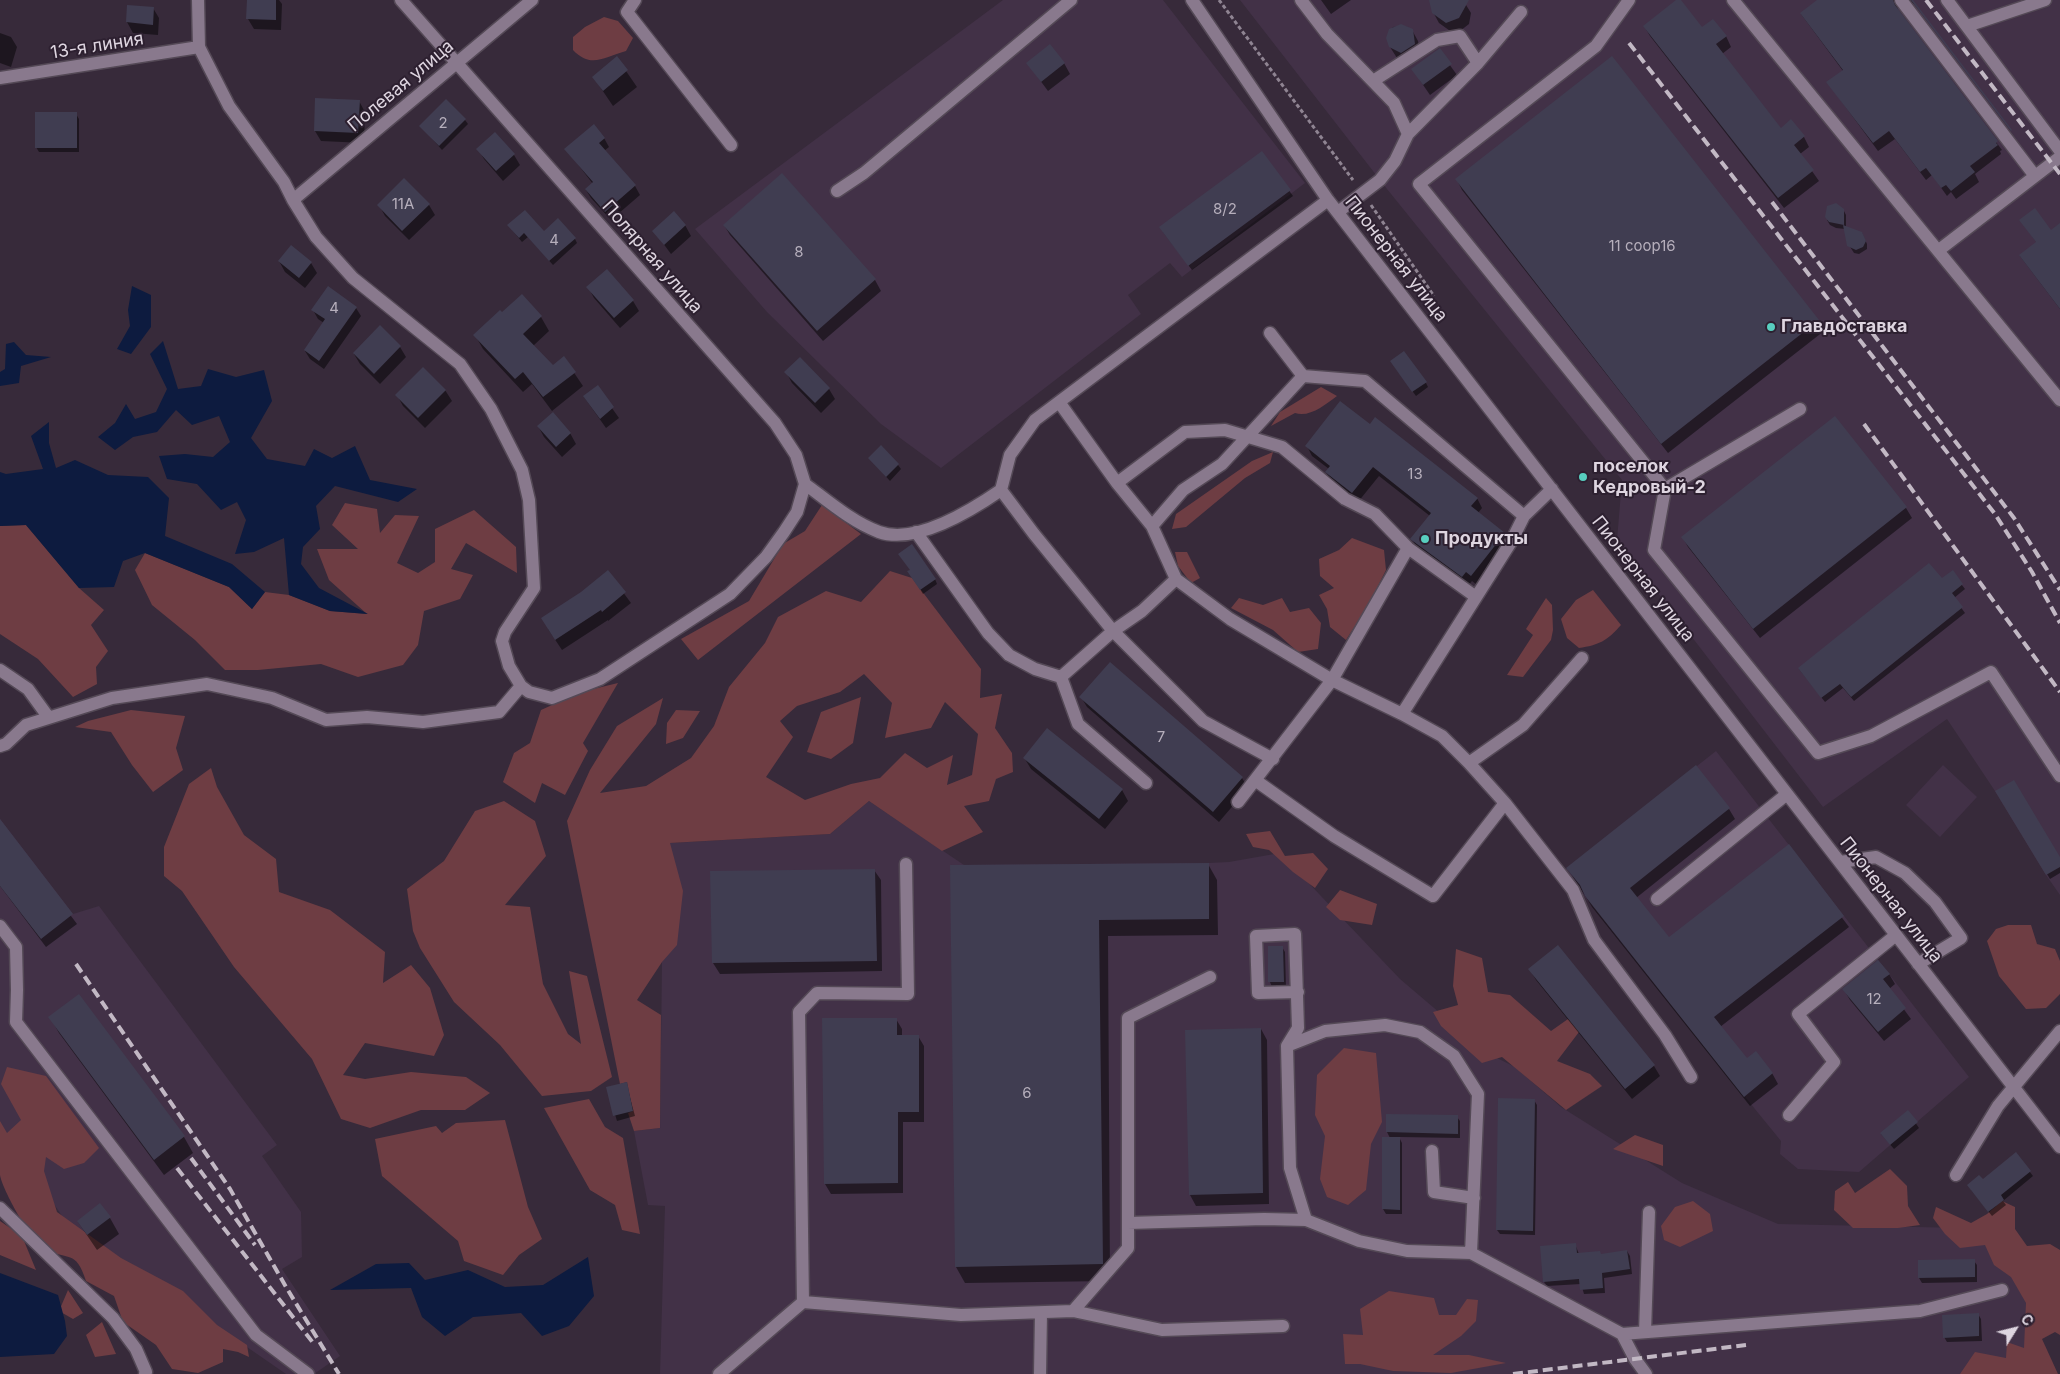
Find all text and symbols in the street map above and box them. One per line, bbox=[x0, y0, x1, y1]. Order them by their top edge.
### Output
street label: 13-я линия bbox=[49, 28, 145, 64]
street label: Полевая улица bbox=[344, 35, 458, 137]
house number: 2 bbox=[438, 114, 448, 132]
street label: Пионерная улица bbox=[1340, 192, 1452, 326]
house number: 11А bbox=[392, 195, 414, 213]
street label: Полярная улица bbox=[597, 196, 707, 318]
house number: 8/2 bbox=[1213, 200, 1237, 218]
house number: 4 bbox=[549, 231, 559, 249]
house number: 11 соор16 bbox=[1608, 237, 1676, 255]
house number: 8 bbox=[794, 243, 804, 261]
house number: 4 bbox=[329, 299, 339, 317]
place label: Главдоставка bbox=[1781, 316, 1908, 338]
marker: Главдоставка bbox=[1765, 321, 1777, 333]
place label: поселок Кедровый-2 bbox=[1593, 456, 1706, 498]
house number: 13 bbox=[1407, 465, 1423, 483]
marker: поселок Кедровый-2 bbox=[1577, 471, 1589, 483]
street label: Пионерная улица bbox=[1587, 512, 1699, 646]
place label: Продукты bbox=[1435, 528, 1528, 550]
marker: Продукты bbox=[1419, 533, 1431, 545]
house number: 7 bbox=[1157, 728, 1165, 746]
street label: Пионерная улица bbox=[1835, 833, 1947, 967]
house number: 12 bbox=[1866, 990, 1882, 1008]
house number: 6 bbox=[1022, 1084, 1032, 1102]
north arrow bbox=[1990, 1304, 2040, 1354]
text: С bbox=[2018, 1311, 2037, 1329]

